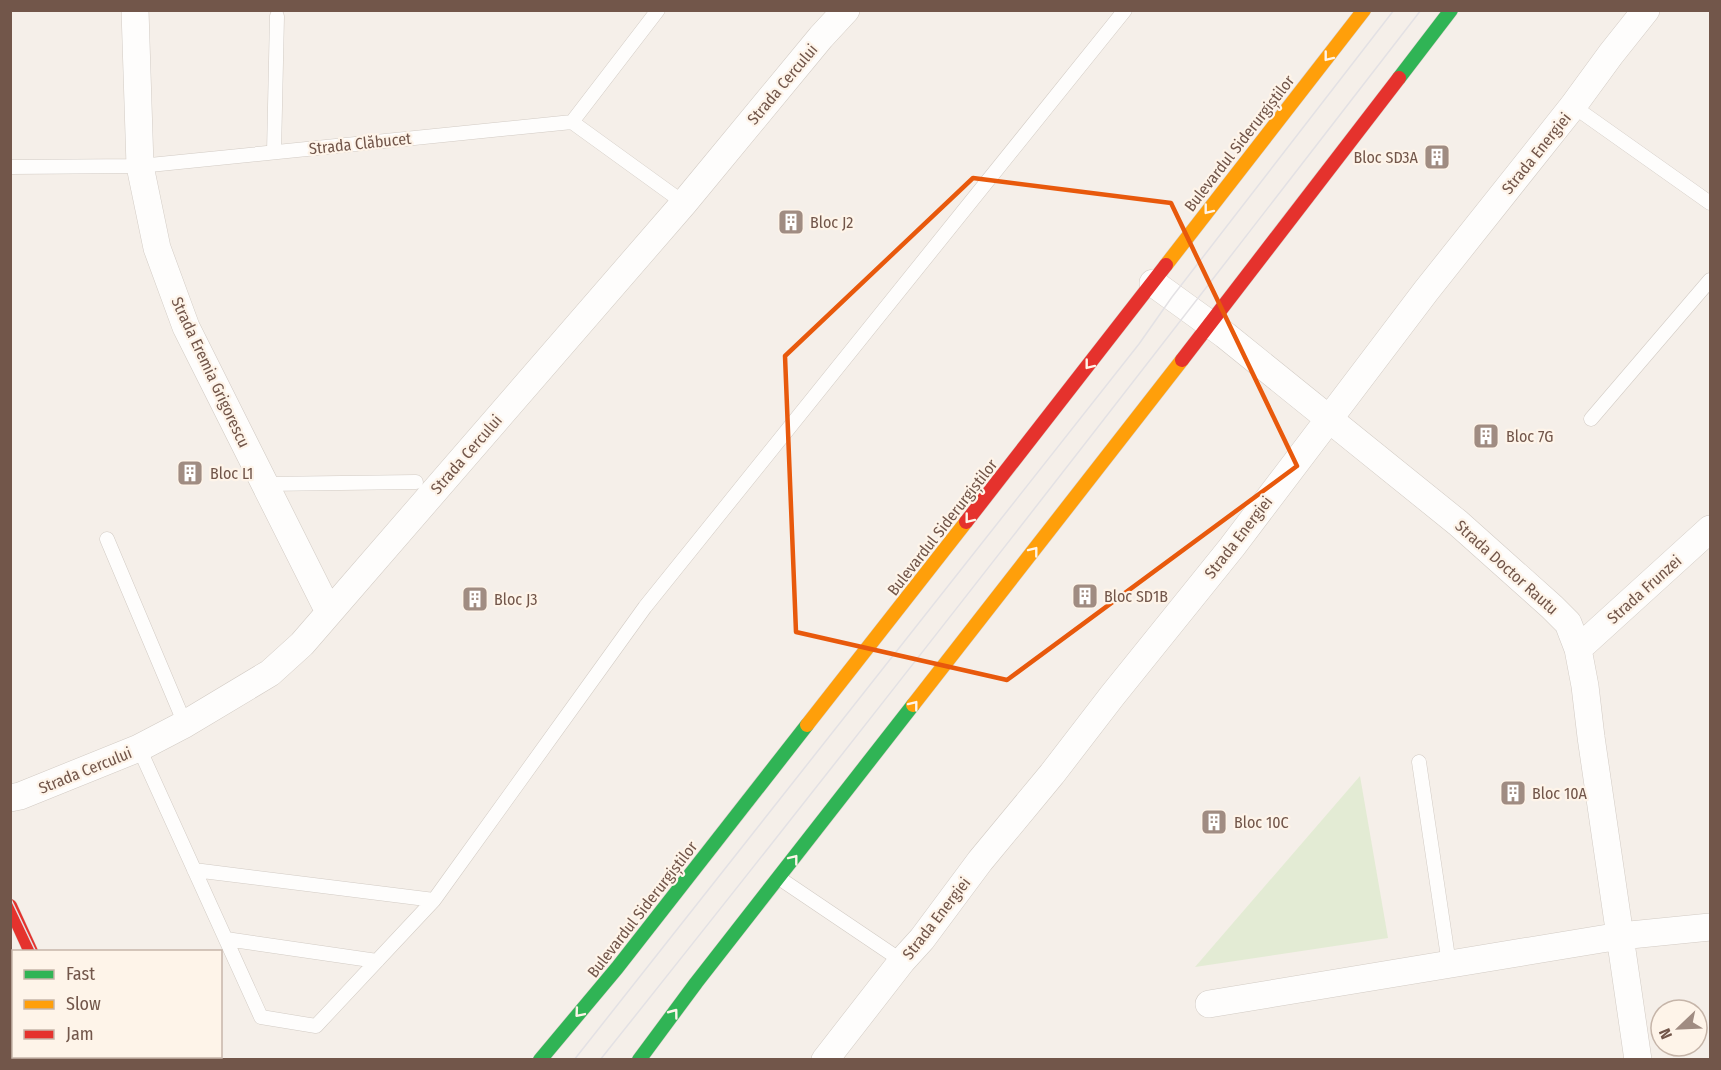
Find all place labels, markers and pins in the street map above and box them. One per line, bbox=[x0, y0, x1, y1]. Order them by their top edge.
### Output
building icon: Bloc SD3A bbox=[1422, 142, 1452, 172]
place label: Bloc SD3A bbox=[1354, 148, 1419, 167]
building icon: Bloc J2 bbox=[776, 207, 806, 237]
place label: Bloc J2 bbox=[810, 213, 853, 232]
building icon: Bloc 7G bbox=[1471, 421, 1501, 451]
place label: Bloc 7G bbox=[1506, 427, 1553, 446]
building icon: Bloc L1 bbox=[175, 458, 205, 488]
place label: Bloc L1 bbox=[210, 464, 253, 483]
building icon: Bloc SD1B bbox=[1070, 581, 1100, 611]
building icon: Bloc J3 bbox=[460, 584, 490, 614]
place label: Bloc SD1B bbox=[1104, 587, 1168, 606]
place label: Bloc J3 bbox=[494, 590, 538, 609]
building icon: Bloc 10A bbox=[1498, 778, 1528, 808]
place label: Bloc 10A bbox=[1532, 784, 1587, 803]
building icon: Bloc 10C bbox=[1199, 807, 1229, 837]
place label: Bloc 10C bbox=[1234, 813, 1289, 832]

